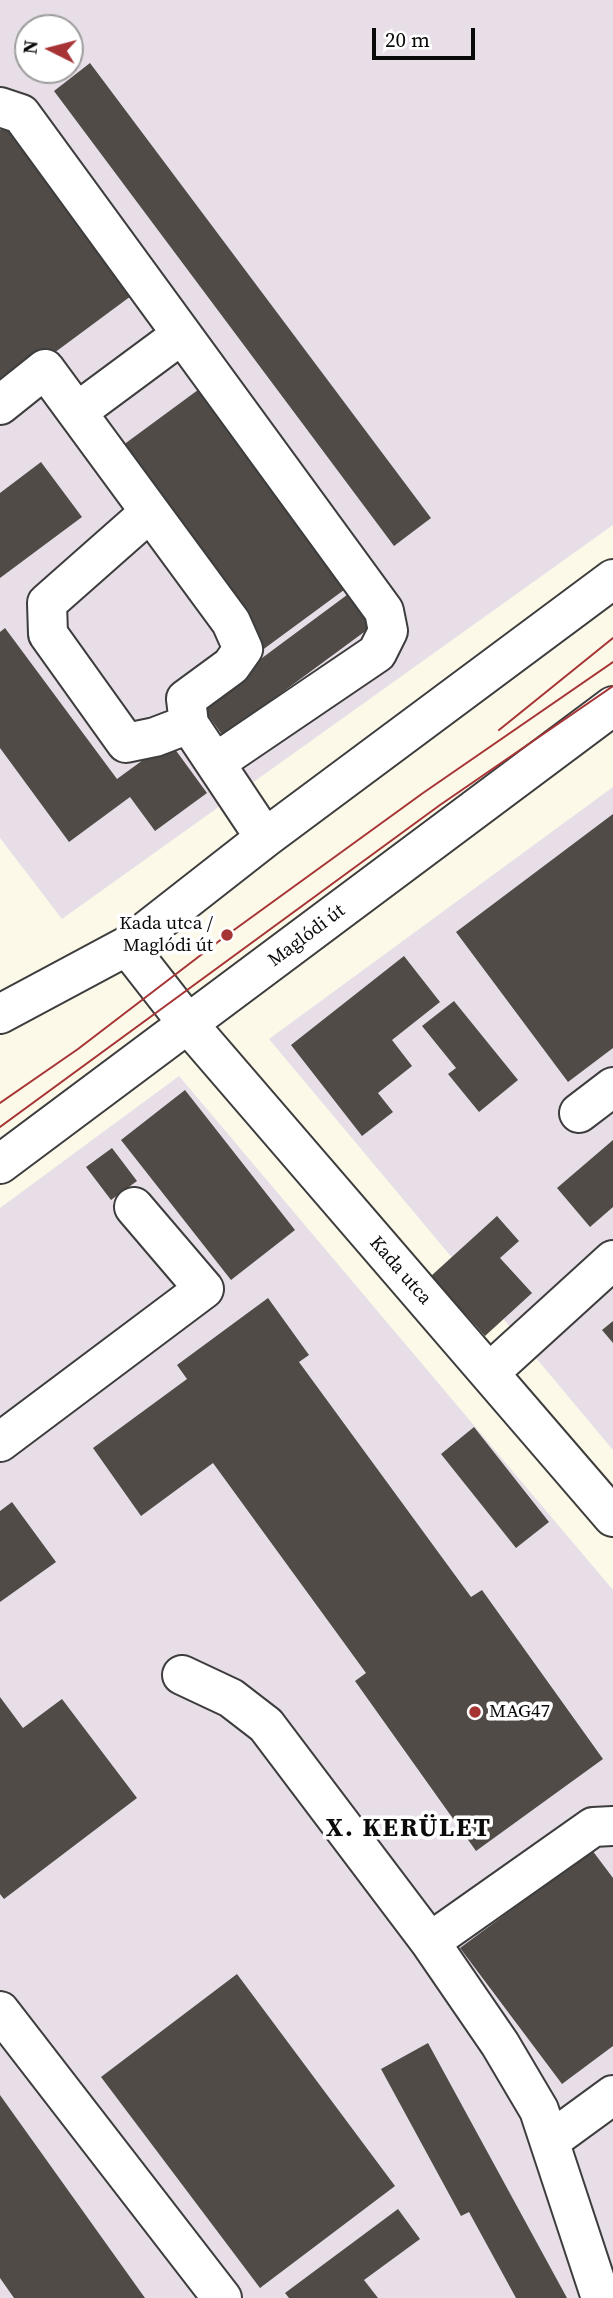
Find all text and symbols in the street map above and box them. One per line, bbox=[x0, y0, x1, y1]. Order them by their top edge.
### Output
north arrow bbox=[14, 14, 84, 84]
scale bar bbox=[375, 14, 478, 58]
text: 20 m bbox=[385, 25, 430, 54]
text: N bbox=[16, 39, 44, 55]
street label: Maglódi út bbox=[264, 900, 350, 972]
place label: Kada utca / Maglódi út bbox=[119, 913, 213, 957]
marker: Kada utca / Maglódi út bbox=[219, 927, 235, 943]
street label: Kada utca bbox=[364, 1232, 436, 1310]
place label: MAG47 bbox=[489, 1701, 550, 1723]
marker: MAG47 bbox=[467, 1704, 483, 1720]
district label: X. KERÜLET bbox=[327, 1813, 491, 1845]

